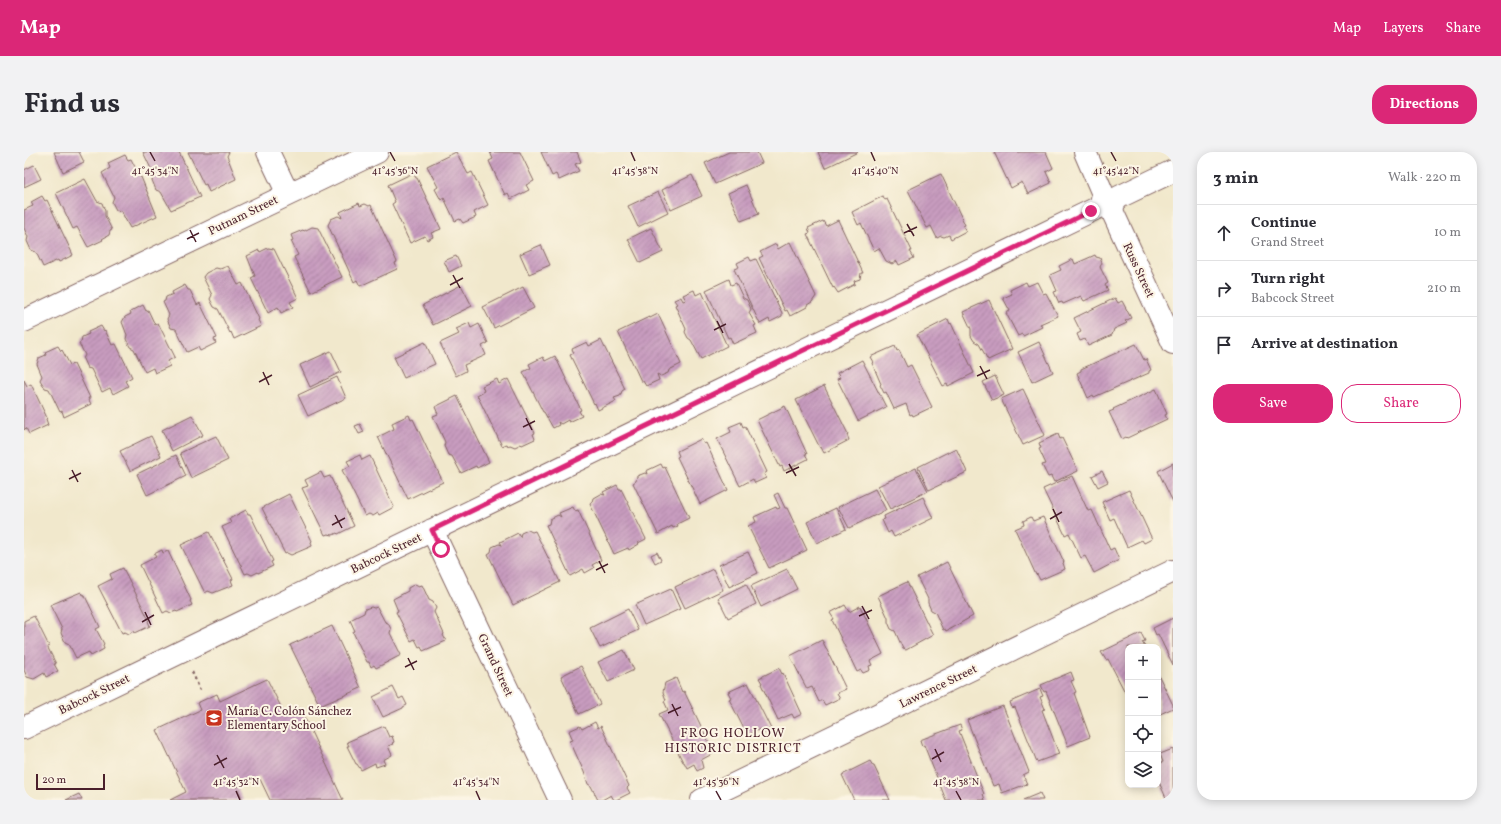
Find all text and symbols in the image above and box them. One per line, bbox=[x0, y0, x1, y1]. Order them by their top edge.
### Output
text: Map bbox=[20, 15, 61, 41]
text: Map bbox=[1333, 19, 1361, 38]
text: Layers bbox=[1383, 19, 1423, 38]
text: Share bbox=[1445, 19, 1481, 38]
text: Find us bbox=[24, 85, 120, 124]
button: Directions bbox=[1372, 85, 1477, 124]
text: 41°45'34"N bbox=[132, 164, 179, 178]
text: 41°45'36"N bbox=[372, 164, 419, 178]
text: 41°45'38"N bbox=[612, 164, 659, 178]
text: 41°45'40"N bbox=[852, 164, 899, 178]
text: 41°45'42"N bbox=[1093, 164, 1140, 178]
text: 3 min bbox=[1213, 167, 1259, 190]
text: Walk · 220 m bbox=[1388, 169, 1461, 187]
street label: Putnam Street bbox=[206, 192, 281, 240]
route end bbox=[1082, 202, 1100, 220]
text: Continue bbox=[1251, 213, 1316, 234]
icon: ahead bbox=[1213, 222, 1235, 244]
text: 10 m bbox=[1434, 224, 1461, 242]
text: Grand Street bbox=[1251, 234, 1324, 252]
street label: Russ Street bbox=[1118, 240, 1158, 301]
text: Turn right bbox=[1251, 269, 1325, 290]
icon: right bbox=[1213, 278, 1235, 300]
text: 210 m bbox=[1427, 280, 1461, 298]
text: Babcock Street bbox=[1251, 290, 1335, 308]
icon: arrive bbox=[1213, 334, 1235, 356]
text: Arrive at destination bbox=[1251, 334, 1398, 355]
button: Save bbox=[1213, 384, 1333, 423]
button: Share bbox=[1341, 384, 1461, 423]
street label: Babcock Street bbox=[348, 530, 425, 578]
route start bbox=[432, 540, 450, 558]
street label: Grand Street bbox=[474, 631, 517, 699]
map controls bbox=[1125, 644, 1161, 788]
button: + bbox=[1125, 644, 1161, 680]
street label: Lawrence Street bbox=[897, 661, 980, 713]
street label: Babcock Street bbox=[56, 671, 133, 719]
button: − bbox=[1125, 680, 1161, 716]
place label: María C. Colón Sánchez Elementary School bbox=[227, 704, 352, 734]
school or university icon: María C. Colón Sánchez Elementary School bbox=[204, 708, 224, 728]
button: locate bbox=[1125, 716, 1161, 752]
district label: FROG HOLLOW HISTORIC DISTRICT bbox=[664, 725, 802, 758]
button: layers bbox=[1125, 752, 1161, 788]
scale bar bbox=[36, 772, 105, 791]
text: 20 m bbox=[42, 773, 66, 788]
text: 41°45'32"N bbox=[213, 775, 260, 789]
text: 41°45'34"N bbox=[453, 775, 500, 789]
text: 41°45'36"N bbox=[693, 775, 740, 789]
text: 41°45'38"N bbox=[933, 775, 980, 789]

